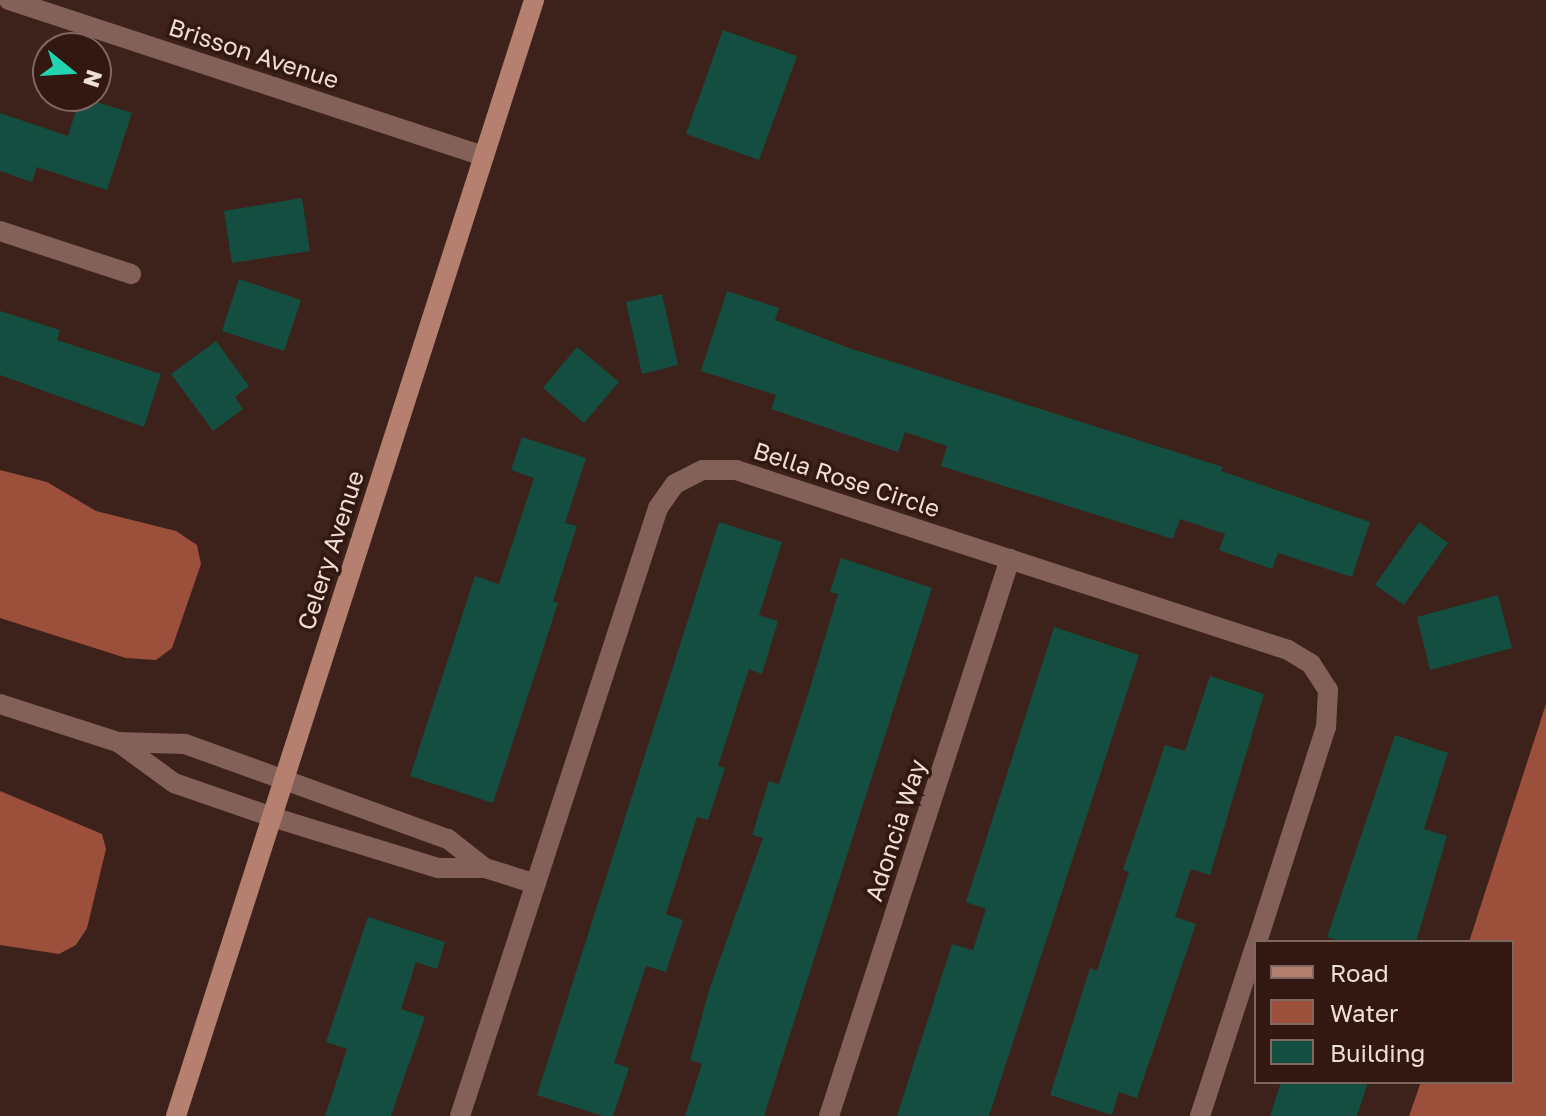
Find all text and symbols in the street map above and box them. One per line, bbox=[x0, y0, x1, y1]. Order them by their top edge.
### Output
street label: Brisson Avenue bbox=[165, 12, 343, 94]
north arrow bbox=[32, 32, 112, 112]
text: N bbox=[78, 67, 109, 91]
street label: Bella Rose Circle bbox=[750, 435, 944, 523]
street label: Celery Avenue bbox=[291, 467, 369, 633]
street label: Adoncia Way bbox=[859, 755, 931, 905]
legend bbox=[1254, 940, 1514, 1084]
text: Road bbox=[1330, 958, 1389, 987]
text: Water bbox=[1330, 998, 1398, 1027]
text: Building bbox=[1330, 1038, 1425, 1067]

